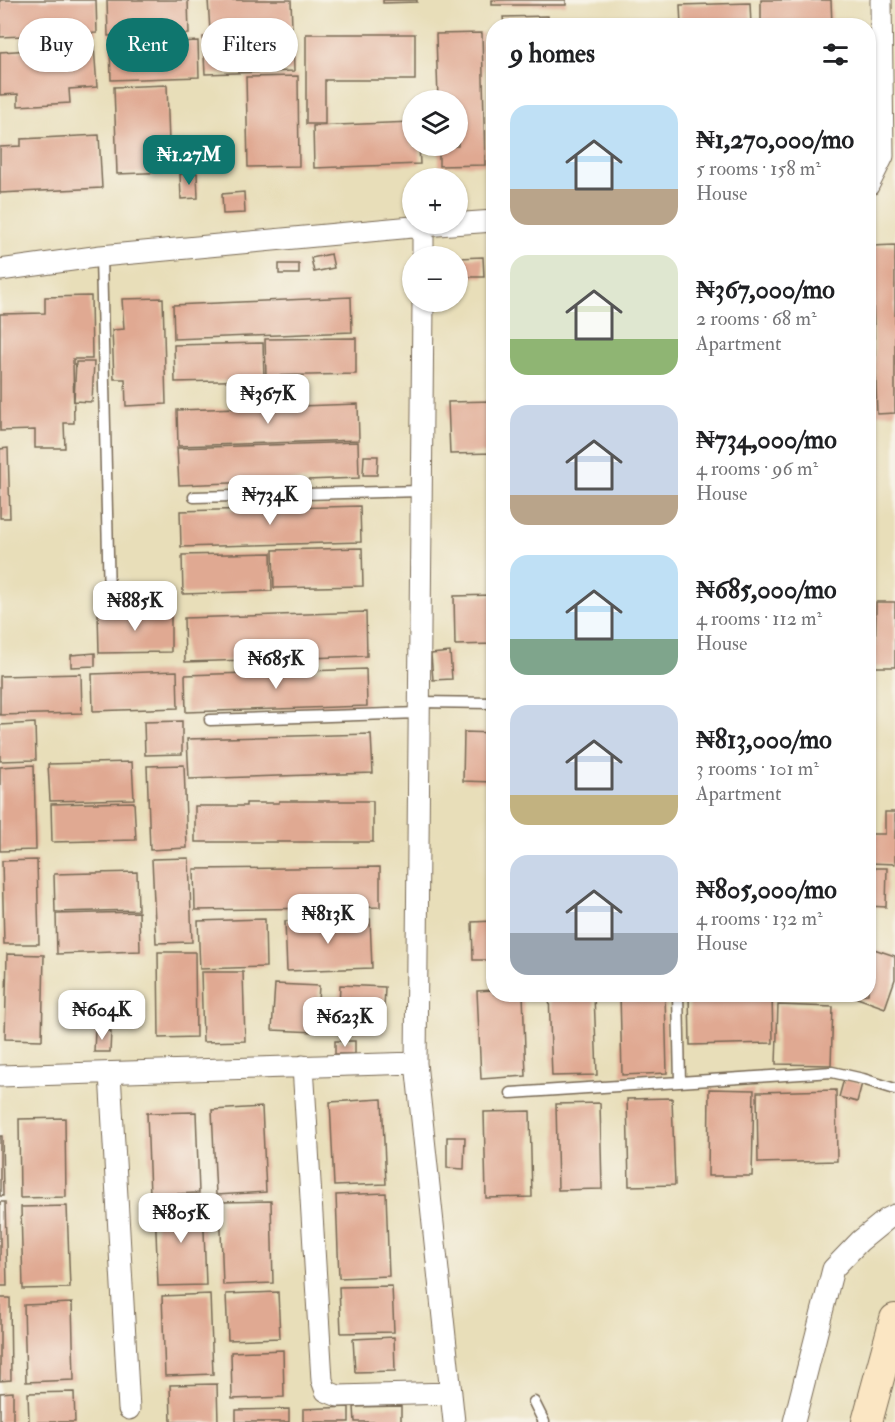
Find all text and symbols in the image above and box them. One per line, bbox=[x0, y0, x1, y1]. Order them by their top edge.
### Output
chip: Buy bbox=[18, 18, 94, 72]
chip: Rent bbox=[106, 18, 189, 72]
chip: Filters bbox=[201, 18, 298, 72]
text: 9 homes bbox=[510, 38, 595, 70]
icon: filters bbox=[819, 38, 852, 71]
map controls bbox=[402, 90, 468, 312]
button: layers bbox=[402, 90, 468, 156]
text: ₦1,270,000/mo bbox=[696, 124, 854, 156]
icon: home bbox=[558, 129, 630, 201]
pin: ₦1.27M bbox=[140, 135, 238, 186]
text: ₦1.27M bbox=[157, 142, 221, 167]
text: 5 rooms · 158 m² bbox=[696, 156, 821, 181]
button: + bbox=[402, 168, 468, 234]
text: House bbox=[696, 181, 747, 206]
button: − bbox=[402, 246, 468, 312]
text: ₦367,000/mo bbox=[696, 274, 835, 306]
icon: home bbox=[558, 279, 630, 351]
text: 2 rooms · 68 m² bbox=[696, 306, 817, 331]
text: Apartment bbox=[696, 331, 781, 356]
pin: ₦367K bbox=[226, 374, 310, 425]
text: ₦367K bbox=[240, 381, 296, 406]
text: ₦734,000/mo bbox=[696, 424, 837, 456]
icon: home bbox=[558, 429, 630, 501]
text: 4 rooms · 96 m² bbox=[696, 456, 818, 481]
pin: ₦734K bbox=[228, 475, 312, 526]
text: House bbox=[696, 481, 747, 506]
text: ₦734K bbox=[242, 482, 298, 507]
text: ₦685,000/mo bbox=[696, 574, 837, 606]
icon: home bbox=[558, 579, 630, 651]
pin: ₦885K bbox=[93, 581, 177, 632]
text: ₦885K bbox=[107, 588, 163, 613]
text: 4 rooms · 112 m² bbox=[696, 606, 822, 631]
text: House bbox=[696, 631, 747, 656]
pin: ₦685K bbox=[234, 639, 318, 690]
text: ₦685K bbox=[248, 646, 304, 671]
text: ₦813,000/mo bbox=[696, 724, 832, 756]
icon: home bbox=[558, 729, 630, 801]
text: 3 rooms · 101 m² bbox=[696, 756, 819, 781]
text: Apartment bbox=[696, 781, 781, 806]
text: ₦805,000/mo bbox=[696, 874, 837, 906]
icon: home bbox=[558, 879, 630, 951]
pin: ₦813K bbox=[286, 894, 370, 945]
text: ₦813K bbox=[302, 901, 354, 926]
text: 4 rooms · 132 m² bbox=[696, 906, 823, 931]
text: House bbox=[696, 931, 747, 956]
pin: ₦604K bbox=[60, 990, 144, 1041]
text: ₦604K bbox=[72, 997, 132, 1022]
pin: ₦623K bbox=[303, 997, 387, 1048]
text: ₦623K bbox=[317, 1004, 373, 1029]
pin: ₦805K bbox=[139, 1193, 223, 1244]
text: ₦805K bbox=[153, 1200, 209, 1225]

